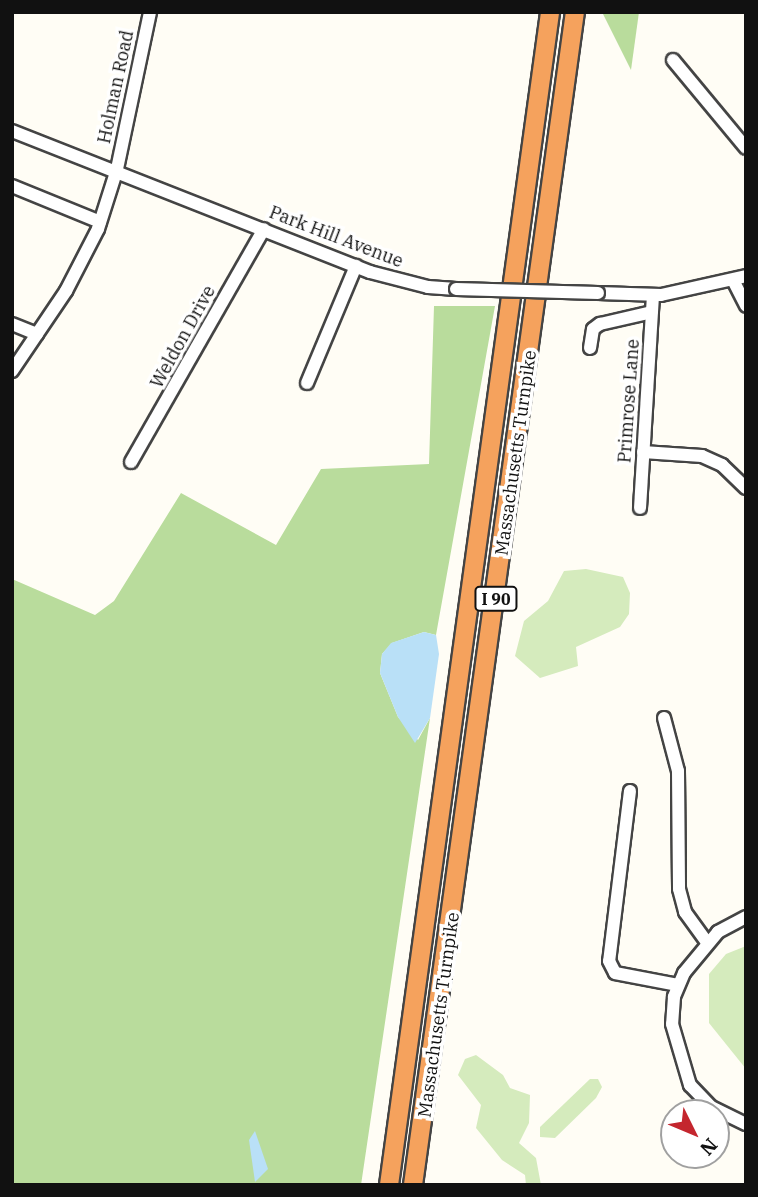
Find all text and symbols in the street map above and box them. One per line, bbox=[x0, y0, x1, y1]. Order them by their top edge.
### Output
street label: Holman Road bbox=[93, 28, 139, 146]
street label: Park Hill Avenue bbox=[266, 202, 406, 272]
street label: Weldon Drive bbox=[146, 282, 220, 392]
street label: Primrose Lane bbox=[614, 338, 644, 464]
street label: Massachusetts Turnpike bbox=[491, 349, 541, 557]
road number: I 90 bbox=[473, 586, 519, 612]
street label: Massachusetts Turnpike bbox=[414, 911, 464, 1119]
north arrow bbox=[660, 1099, 730, 1169]
text: N bbox=[695, 1133, 723, 1161]

